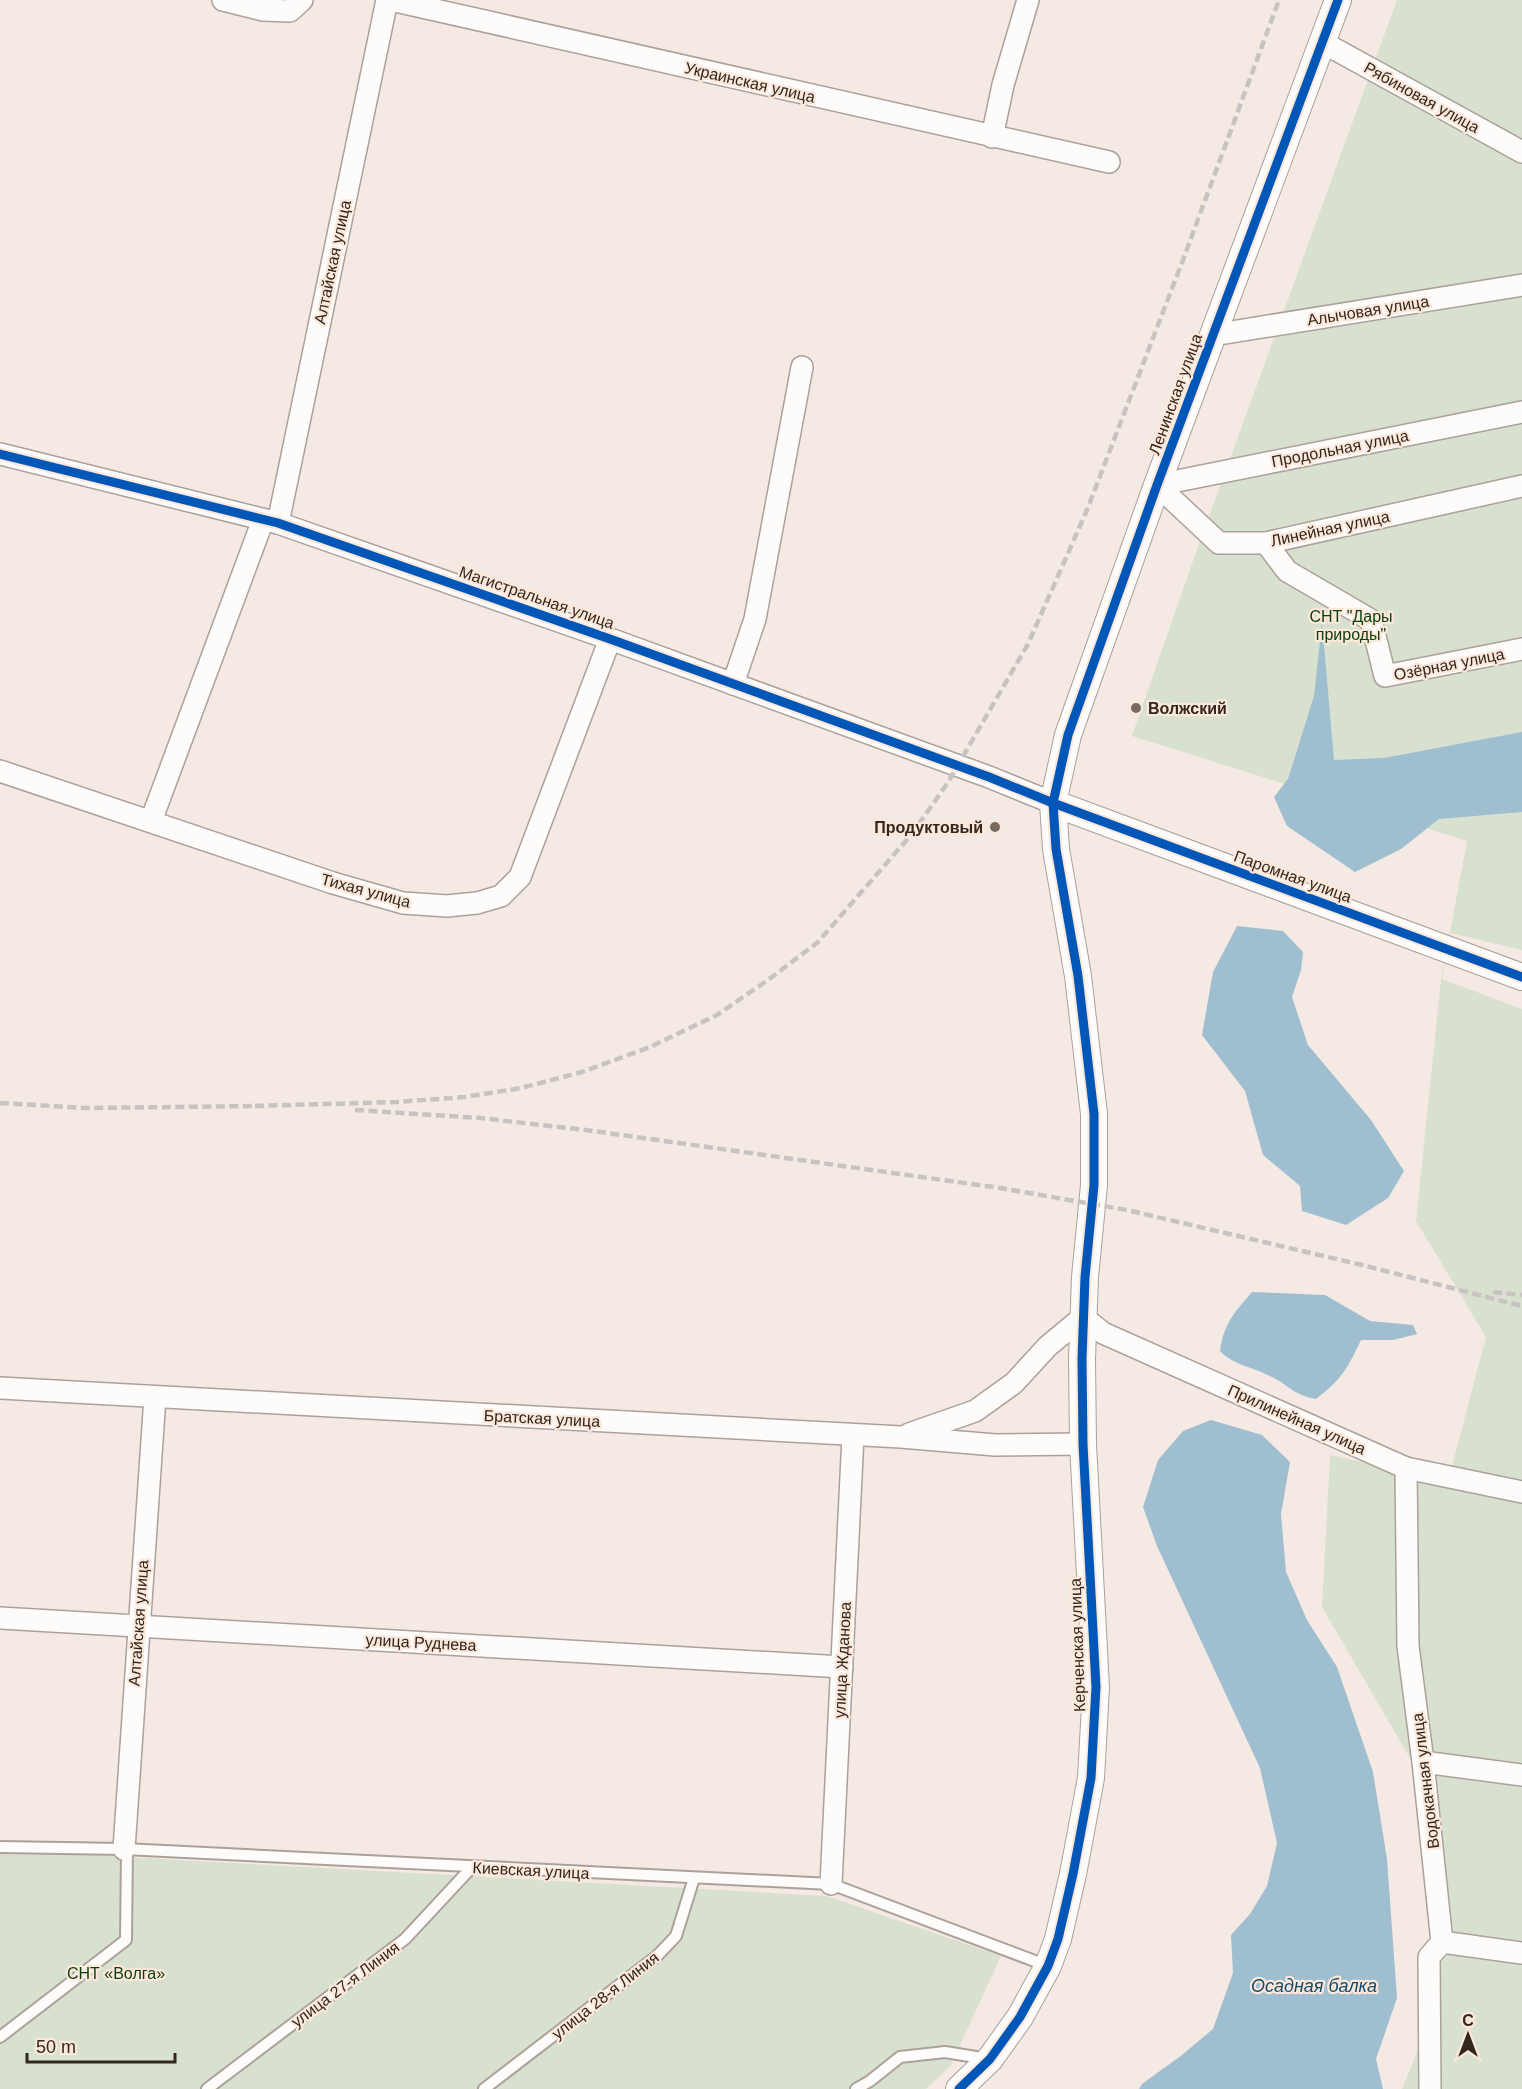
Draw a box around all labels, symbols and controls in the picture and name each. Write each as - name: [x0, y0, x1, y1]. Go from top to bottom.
- street label: Украинская улица: [683, 59, 817, 106]
- street label: Рябиновая улица: [1361, 59, 1482, 136]
- street label: Алтайская улица: [311, 198, 354, 326]
- street label: Алычовая улица: [1306, 292, 1430, 329]
- street label: Ленинская улица: [1146, 331, 1205, 457]
- street label: Продольная улица: [1270, 427, 1410, 470]
- street label: Линейная улица: [1269, 508, 1391, 549]
- street label: Магистральная улица: [457, 563, 617, 632]
- park label: СНТ "Дары природы": [1309, 608, 1393, 643]
- street label: Озёрная улица: [1392, 645, 1506, 684]
- place label: Волжский: [1148, 700, 1227, 717]
- marker: Волжский: [1129, 701, 1143, 715]
- place label: Продуктовый: [874, 819, 983, 836]
- marker: Продуктовый: [988, 820, 1002, 834]
- street label: Паромная улица: [1232, 847, 1354, 906]
- street label: Тихая улица: [319, 870, 413, 911]
- street label: Прилинейная улица: [1225, 1381, 1368, 1458]
- street label: Братская улица: [483, 1407, 601, 1430]
- street label: Алтайская улица: [126, 1559, 151, 1687]
- street label: Керченская улица: [1067, 1578, 1088, 1712]
- street label: улица Жданова: [831, 1601, 854, 1719]
- street label: улица Руднева: [365, 1631, 477, 1654]
- street label: Водокачная улица: [1409, 1712, 1442, 1850]
- street label: Киевская улица: [472, 1859, 590, 1882]
- street label: улица 27-я Линия: [288, 1938, 403, 2030]
- street label: улица 28-я Линия: [549, 1949, 662, 2042]
- park label: СНТ «Волга»: [67, 1965, 165, 1982]
- water label: Осадная балка: [1251, 1976, 1377, 1996]
- north arrow: [1438, 2005, 1498, 2065]
- text: С: [1462, 2012, 1474, 2029]
- scale bar: [27, 2026, 176, 2064]
- text: 50 m: [36, 2037, 76, 2057]

